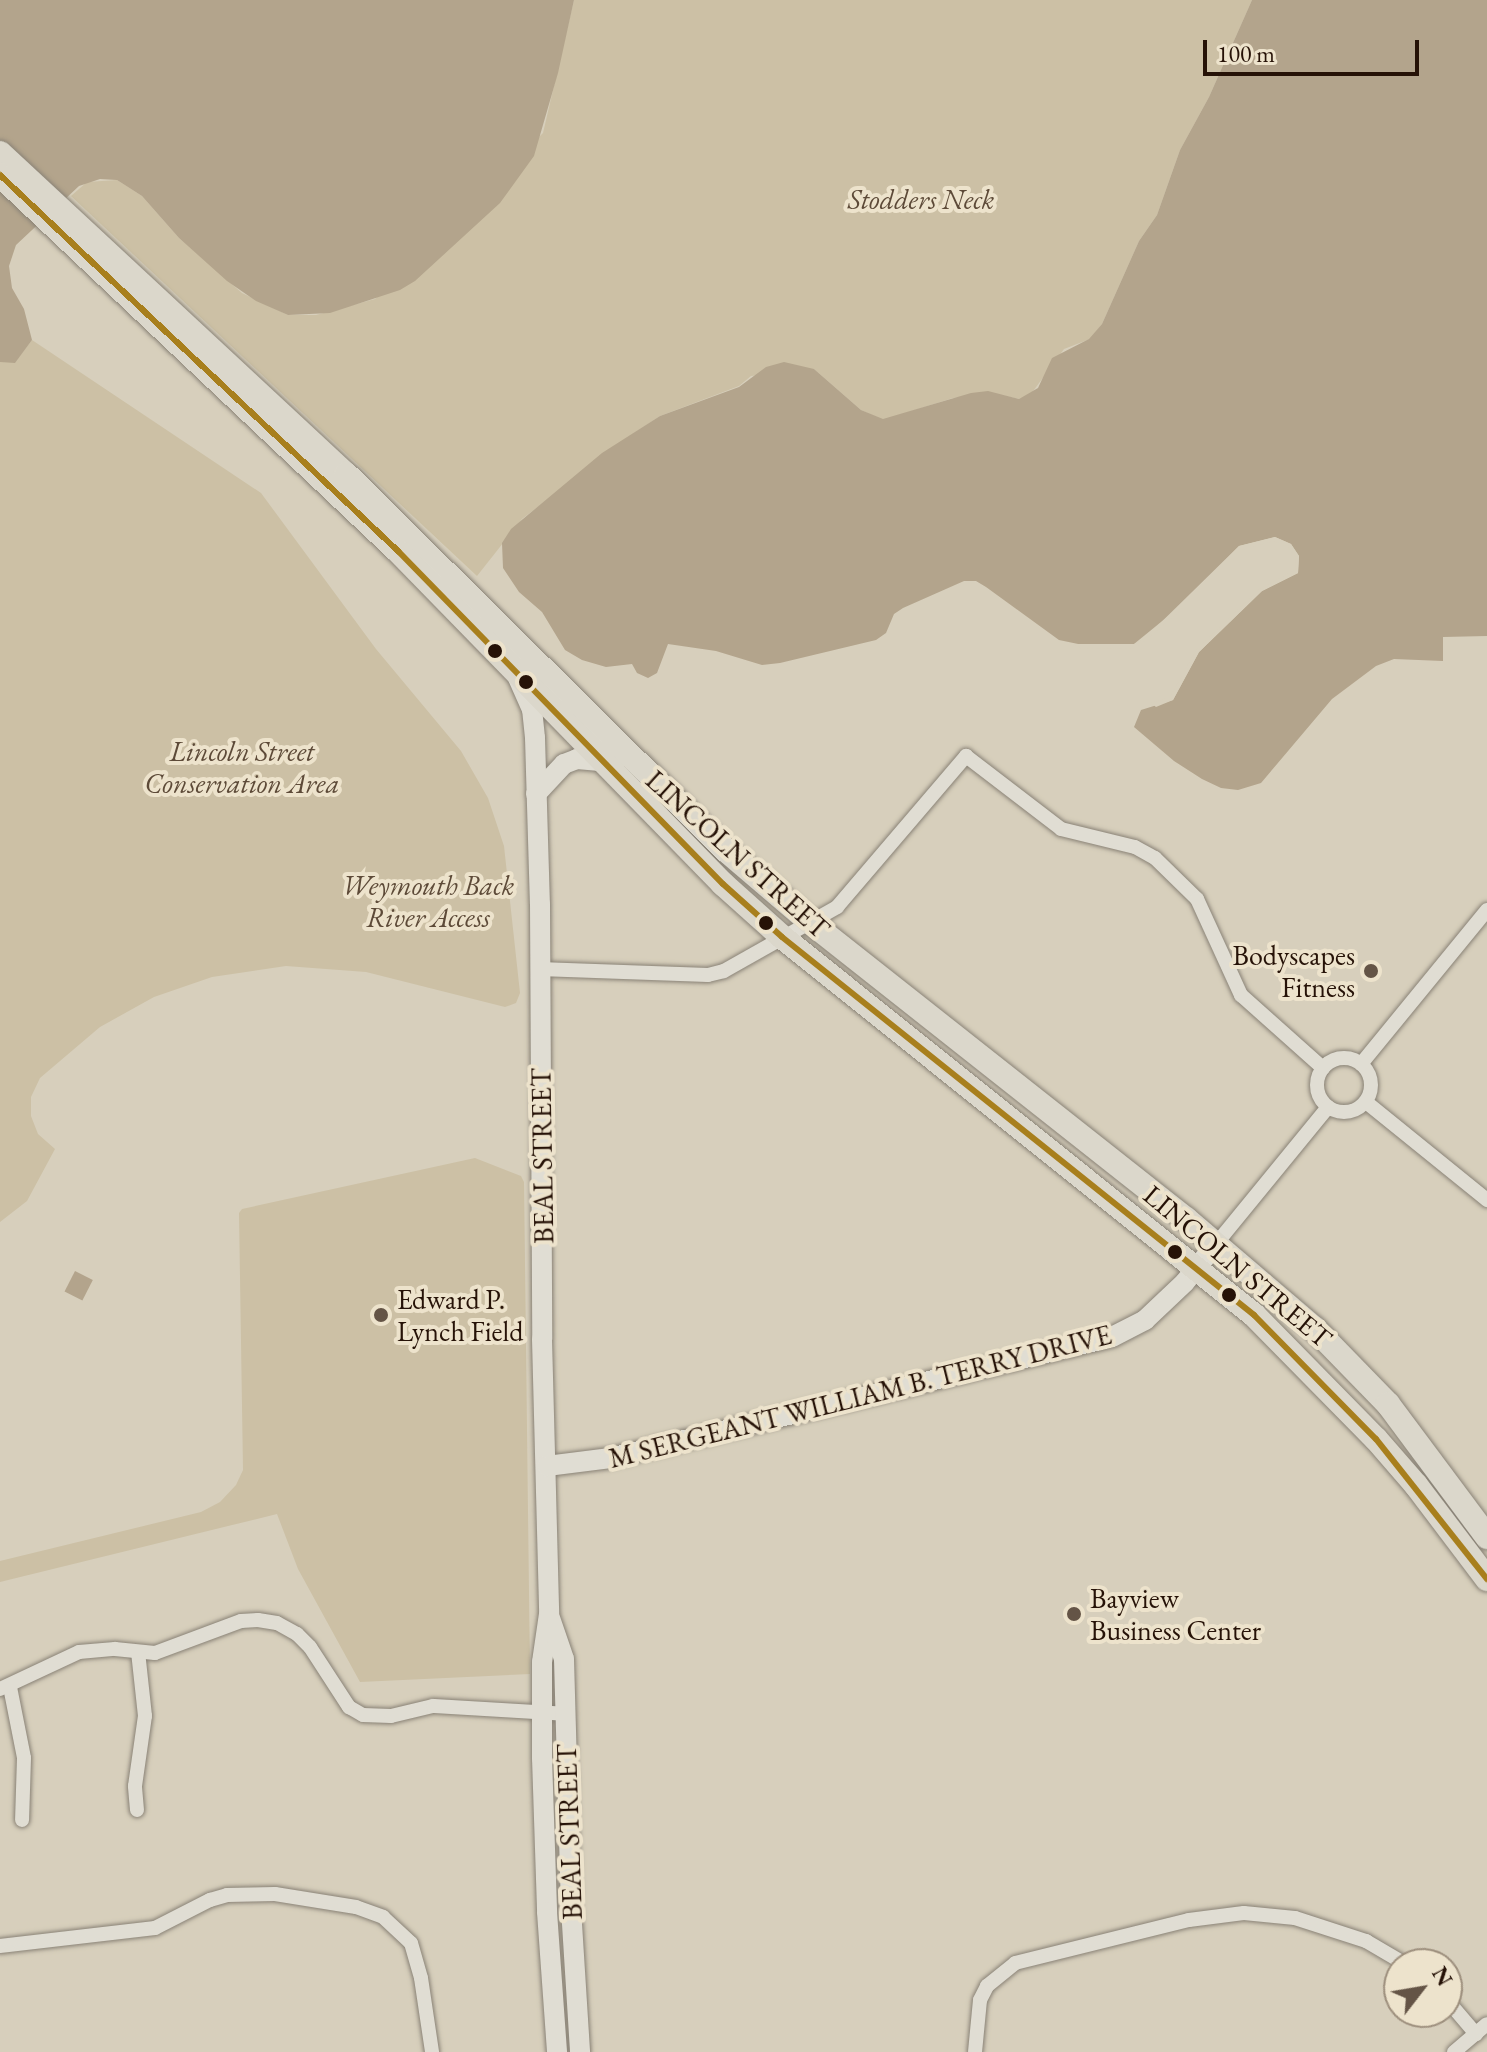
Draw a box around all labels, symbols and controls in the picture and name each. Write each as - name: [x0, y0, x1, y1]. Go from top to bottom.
- scale bar: [1207, 24, 1423, 74]
- text: 100 m: [1217, 38, 1275, 69]
- park label: Stodders Neck: [848, 182, 994, 216]
- unlabelled marker: [487, 643, 503, 659]
- unlabelled marker: [518, 674, 534, 690]
- park label: Lincoln Street Conservation Area: [145, 734, 339, 800]
- street label: LINCOLN STREET: [639, 763, 837, 945]
- park label: Weymouth Back River Access: [342, 868, 514, 934]
- unlabelled marker: [758, 915, 774, 931]
- place label: Bodyscapes Fitness: [1233, 938, 1355, 1004]
- marker: Bodyscapes Fitness: [1362, 962, 1380, 980]
- street label: BEAL STREET: [524, 1068, 560, 1244]
- street label: LINCOLN STREET: [1137, 1177, 1339, 1355]
- unlabelled marker: [1167, 1244, 1183, 1260]
- place label: Edward P. Lynch Field: [397, 1282, 523, 1348]
- unlabelled marker: [1221, 1287, 1237, 1303]
- marker: Edward P. Lynch Field: [372, 1306, 390, 1324]
- street label: M SERGEANT WILLIAM B. TERRY DRIVE: [605, 1317, 1115, 1475]
- place label: Bayview Business Center: [1090, 1581, 1261, 1647]
- marker: Bayview Business Center: [1065, 1605, 1083, 1623]
- street label: BEAL STREET: [549, 1744, 589, 1920]
- north arrow: [1383, 1948, 1463, 2028]
- text: N: [1425, 1961, 1459, 1992]

